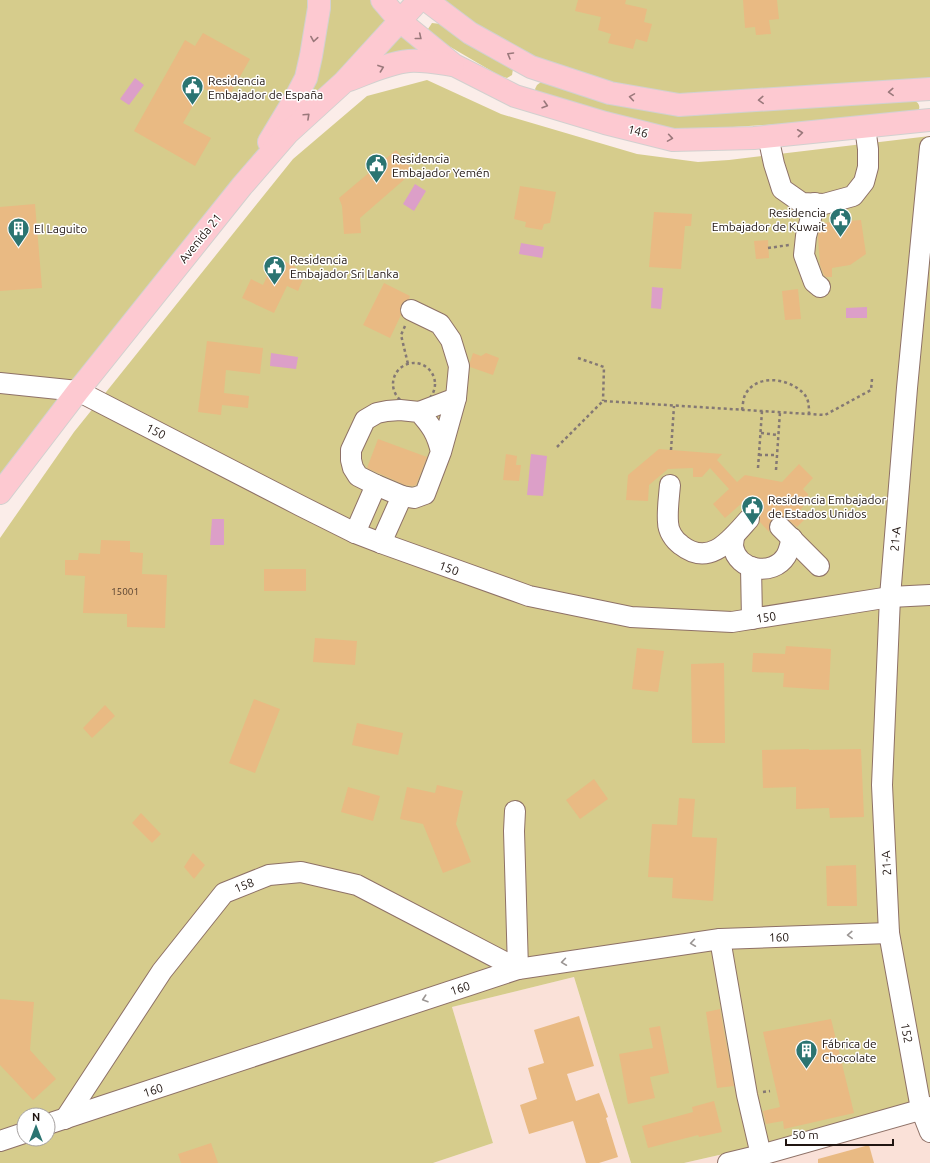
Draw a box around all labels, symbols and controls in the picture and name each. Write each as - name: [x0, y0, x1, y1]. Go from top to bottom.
- one-way arrow: [415, 32, 422, 39]
- one-way arrow: [310, 36, 319, 42]
- one-way arrow: [507, 53, 514, 60]
- one-way arrow: [377, 64, 384, 73]
- public building icon: Residencia Embajador de España: [179, 74, 205, 107]
- place label: Residencia Embajador de España: [208, 74, 323, 101]
- one-way arrow: [888, 87, 894, 96]
- one-way arrow: [629, 93, 635, 102]
- one-way arrow: [758, 95, 764, 104]
- one-way arrow: [541, 100, 548, 109]
- one-way arrow: [302, 114, 310, 121]
- street label: 146: [627, 122, 650, 140]
- one-way arrow: [797, 129, 803, 138]
- one-way arrow: [667, 134, 673, 142]
- public building icon: Residencia Embajador Yemén: [364, 152, 390, 185]
- place label: Residencia Embajador Yemén: [392, 152, 490, 179]
- place label: Residencia Embajador de Kuwait: [712, 206, 826, 233]
- public building icon: Residencia Embajador de Kuwait: [828, 206, 854, 239]
- street label: Avenida 21: [176, 211, 224, 265]
- building icon: El Laguito: [6, 215, 32, 248]
- place label: El Laguito: [34, 222, 87, 235]
- public building icon: Residencia Embajador Sri Lanka: [261, 253, 287, 286]
- place label: Residencia Embajador Sri Lanka: [290, 253, 399, 280]
- street label: 150: [144, 421, 168, 442]
- public building icon: Residencia Embajador de Estados Unidos: [740, 493, 766, 526]
- place label: Residencia Embajador de Estados Unidos: [768, 493, 887, 520]
- street label: 21-A: [887, 526, 903, 552]
- street label: 150: [437, 558, 461, 578]
- house number: 15001: [111, 586, 139, 597]
- street label: 150: [755, 609, 777, 625]
- street label: 21-A: [879, 850, 893, 876]
- street label: 158: [232, 875, 256, 895]
- street label: 160: [769, 930, 790, 944]
- one-way arrow: [847, 930, 853, 939]
- one-way arrow: [690, 938, 696, 947]
- one-way arrow: [561, 957, 567, 966]
- street label: 160: [448, 979, 472, 997]
- one-way arrow: [422, 995, 429, 1003]
- street label: 152: [899, 1022, 915, 1044]
- building icon: Fábrica de Chocolate: [794, 1037, 820, 1070]
- place label: Fábrica de Chocolate: [822, 1037, 877, 1064]
- street label: 160: [141, 1081, 165, 1099]
- north arrow: [16, 1107, 56, 1147]
- text: N: [32, 1111, 40, 1123]
- scale bar: [786, 1121, 893, 1147]
- text: 50 m: [792, 1128, 819, 1141]

